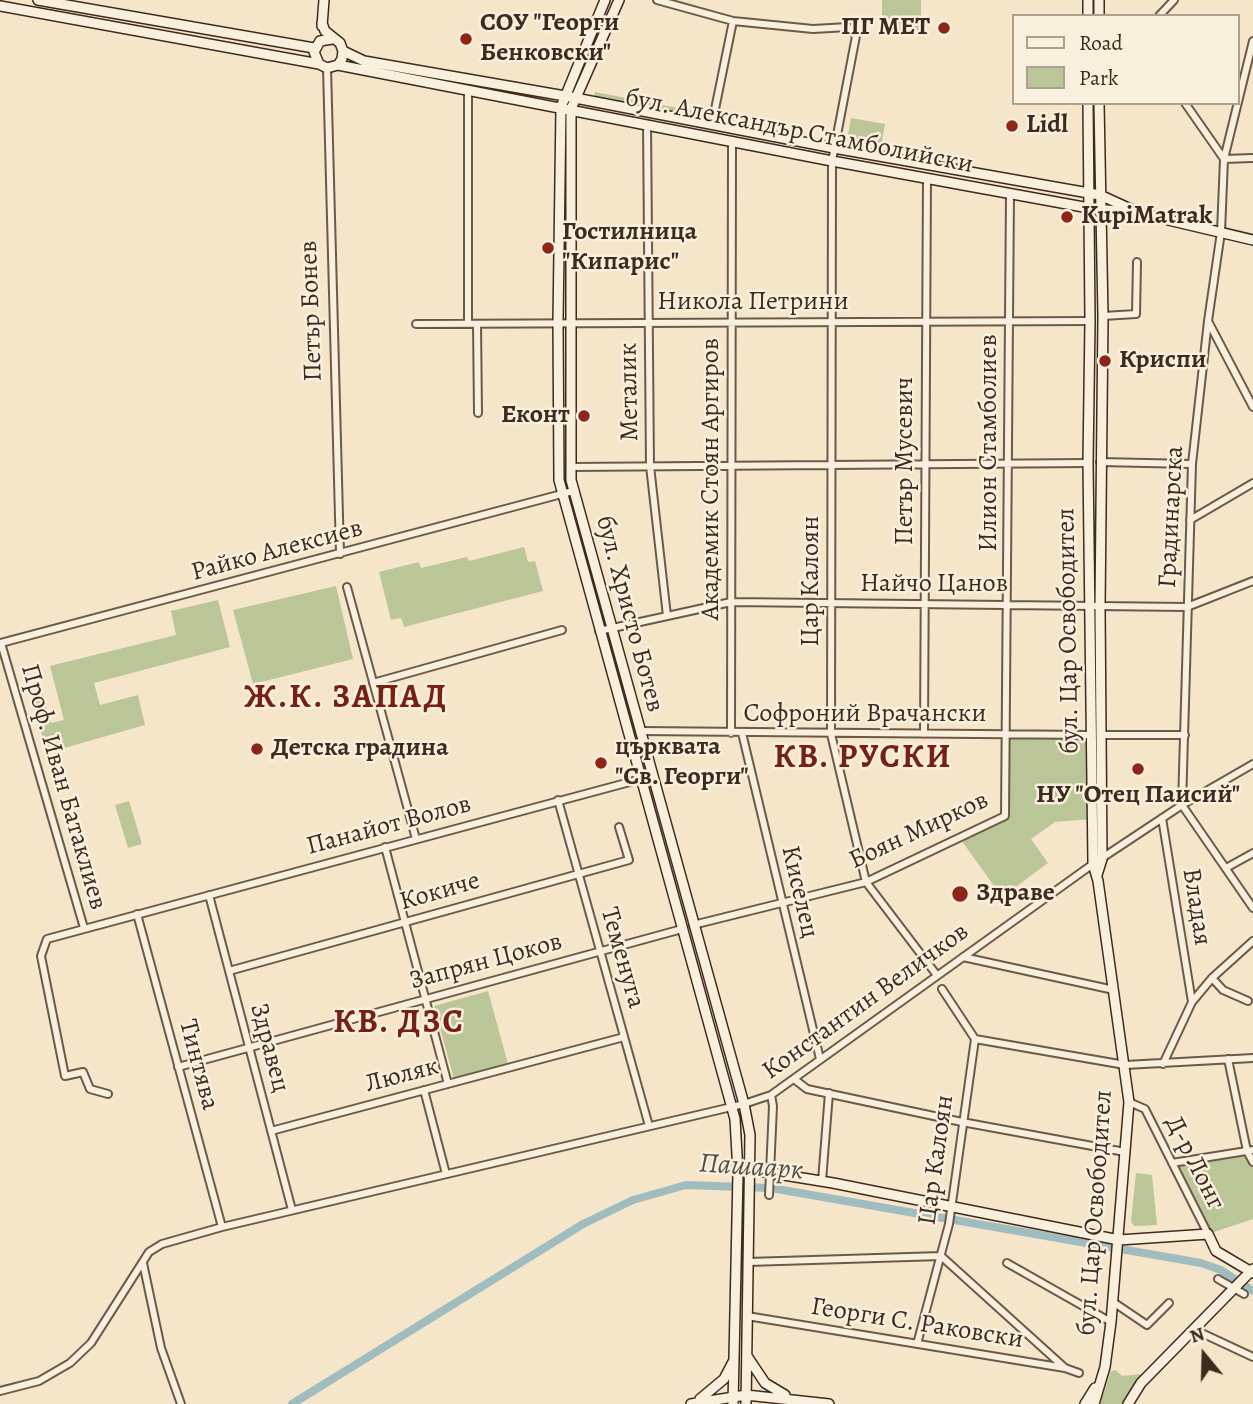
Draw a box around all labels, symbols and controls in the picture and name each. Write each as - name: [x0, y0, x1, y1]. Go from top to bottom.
- place label: СОУ "Георги Бенковски": [480, 8, 619, 70]
- place label: ПГ МЕТ: [841, 12, 930, 44]
- legend: [1012, 14, 1239, 105]
- marker: ПГ МЕТ: [936, 20, 952, 36]
- text: Road: [1079, 29, 1123, 57]
- marker: СОУ "Георги Бенковски": [458, 31, 474, 47]
- text: Park: [1079, 64, 1118, 92]
- street label: бул. Александър Стамболийски: [622, 83, 976, 181]
- place label: Lidl: [1026, 110, 1068, 142]
- marker: Lidl: [1004, 118, 1020, 134]
- place label: KupiMatrak: [1081, 201, 1212, 233]
- marker: KupiMatrak: [1059, 209, 1075, 225]
- place label: Гостилница "Кипарис": [562, 217, 697, 278]
- street label: Петър Бонев: [294, 240, 330, 382]
- marker: Гостилница "Кипарис": [540, 240, 556, 256]
- street label: Никола Петрини: [657, 287, 849, 319]
- street label: Илион Стамболиев: [974, 334, 1006, 552]
- street label: Академик Стоян Аргиров: [696, 338, 728, 620]
- street label: Металик: [614, 342, 646, 442]
- place label: Криспи: [1119, 345, 1207, 377]
- marker: Криспи: [1097, 353, 1113, 369]
- street label: Петър Мусевич: [890, 377, 922, 545]
- place label: Еконт: [501, 400, 570, 432]
- marker: Еконт: [576, 408, 592, 424]
- street label: Градинарска: [1153, 445, 1191, 589]
- street label: бул. Цар Освободител: [1051, 508, 1087, 754]
- street label: бул. Христо Ботев: [588, 512, 670, 716]
- street label: Райко Алексиев: [188, 513, 366, 589]
- street label: Цар Калоян: [796, 516, 828, 646]
- street label: Найчо Цанов: [860, 569, 1008, 601]
- street label: Проф. Иван Батаклиев: [13, 661, 113, 913]
- district label: Ж.К. ЗАПАД: [245, 679, 447, 719]
- street label: Софроний Врачански: [744, 699, 986, 731]
- place label: църквата "Св. Георги": [615, 732, 749, 794]
- place label: Детска градина: [271, 733, 449, 765]
- district label: КВ. РУСКИ: [775, 739, 951, 779]
- marker: Детска градина: [249, 741, 265, 757]
- marker: църквата "Св. Георги": [593, 755, 609, 771]
- marker: НУ "Отец Паисий": [1130, 761, 1146, 777]
- place label: НУ "Отец Паисий": [1036, 780, 1240, 812]
- street label: Боян Мирков: [844, 785, 994, 877]
- street label: Панайот Волов: [303, 789, 475, 863]
- street label: Киселец: [773, 843, 825, 941]
- street label: Кокиче: [396, 866, 484, 918]
- street label: Владая: [1175, 866, 1217, 948]
- place label: Здраве: [976, 878, 1055, 910]
- marker: Здраве: [950, 884, 970, 904]
- street label: Теменуга: [593, 904, 651, 1012]
- street label: Константин Величков: [757, 917, 975, 1087]
- street label: Запрян Цоков: [406, 927, 566, 997]
- street label: Здравец: [242, 1000, 296, 1096]
- district label: КВ. ДЗС: [334, 1004, 464, 1044]
- street label: Тинтява: [171, 1016, 225, 1114]
- street label: Люляк: [362, 1051, 442, 1101]
- street label: бул. Цар Освободител: [1072, 1089, 1120, 1337]
- street label: Цар Калоян: [912, 1093, 962, 1227]
- street label: Д-р Лонг: [1157, 1111, 1231, 1215]
- water label: Пашаарк: [698, 1148, 804, 1188]
- street label: Георги С. Раковски: [809, 1292, 1025, 1356]
- north arrow: [1169, 1320, 1239, 1390]
- text: N: [1186, 1321, 1208, 1350]

